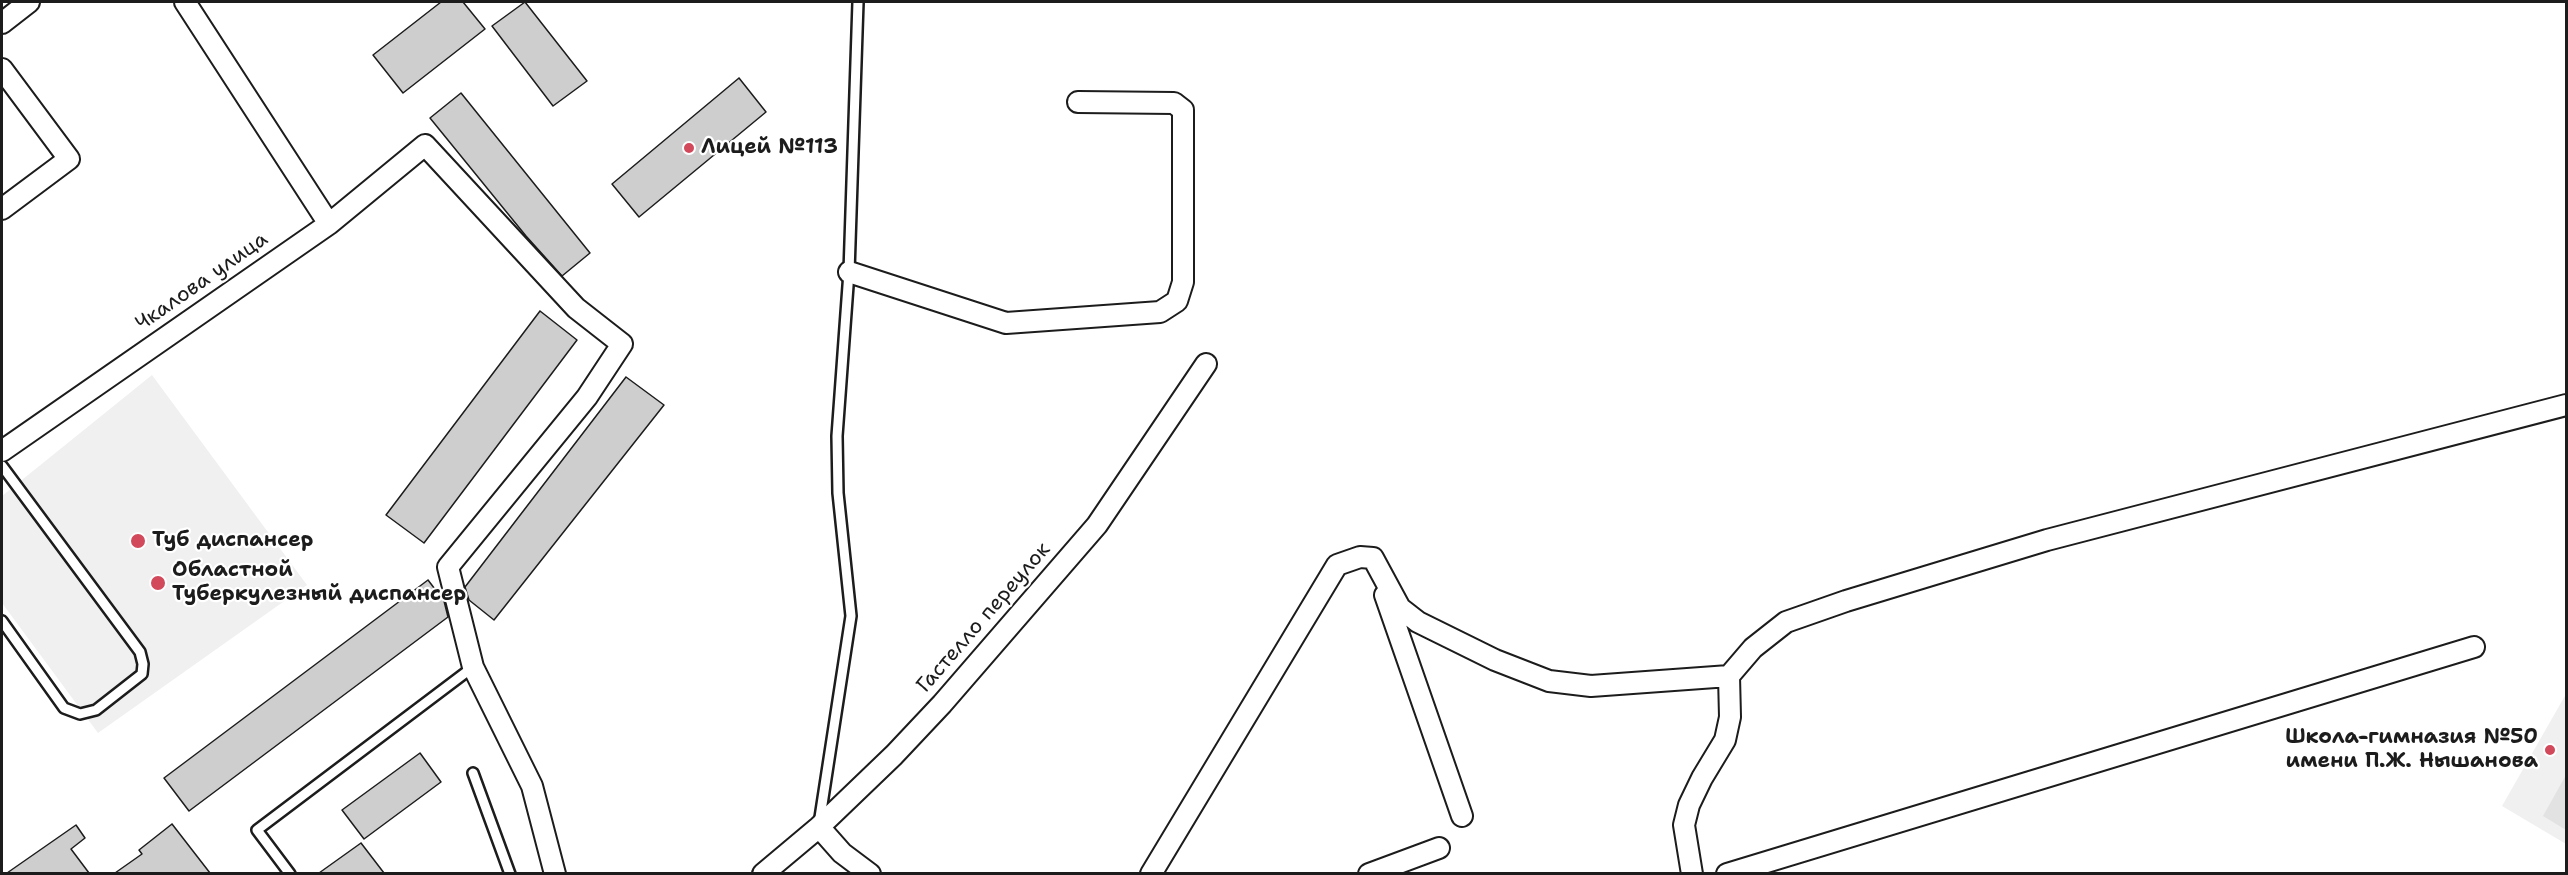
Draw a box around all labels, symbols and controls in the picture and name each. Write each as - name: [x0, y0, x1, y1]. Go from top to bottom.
- place label: Лицей №113: [701, 135, 838, 161]
- marker: Лицей №113: [682, 141, 696, 155]
- street label: Чкалова улица: [131, 227, 273, 337]
- place label: Туб диспансер: [152, 528, 313, 554]
- marker: Туб диспансер: [129, 532, 147, 550]
- street label: Гастелло переулок: [912, 538, 1056, 698]
- place label: Областной Туберкулезный диспансер: [172, 558, 466, 608]
- marker: Областной Туберкулезный диспансер: [149, 574, 167, 592]
- place label: Школа-гимназия №50 имени П.Ж. Нышанова: [2285, 725, 2538, 775]
- marker: Школа-гимназия №50 имени П.Ж. Нышанова: [2543, 743, 2557, 757]

